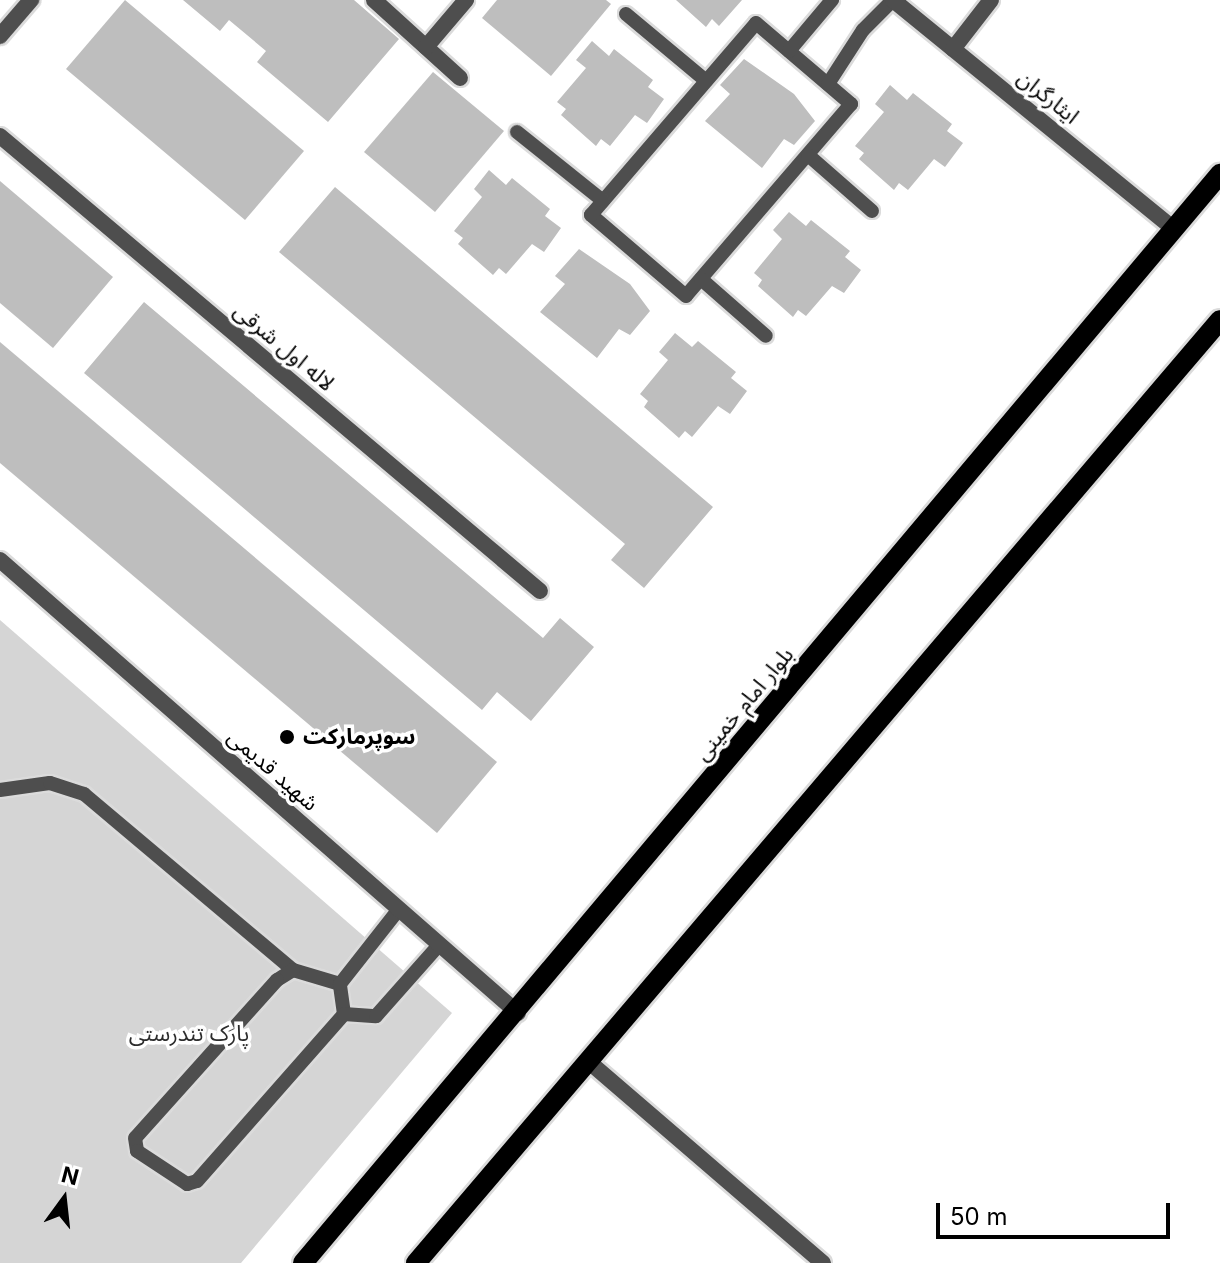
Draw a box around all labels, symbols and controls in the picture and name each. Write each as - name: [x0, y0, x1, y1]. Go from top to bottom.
- street label: ایثارگران: [1012, 64, 1084, 130]
- street label: لاله اول شرقی: [228, 297, 340, 397]
- street label: بلوار امام خمینی: [689, 642, 799, 766]
- street label: شهید قدیمی: [222, 723, 324, 817]
- place label: سوپرمارکت: [303, 724, 415, 750]
- marker: سوپرمارکت: [278, 728, 296, 746]
- park label: پارک تندرستی: [129, 1021, 249, 1047]
- north arrow: [24, 1159, 104, 1239]
- text: N: [59, 1161, 82, 1191]
- scale bar: [940, 1187, 1174, 1237]
- text: 50 m: [950, 1202, 1008, 1231]

